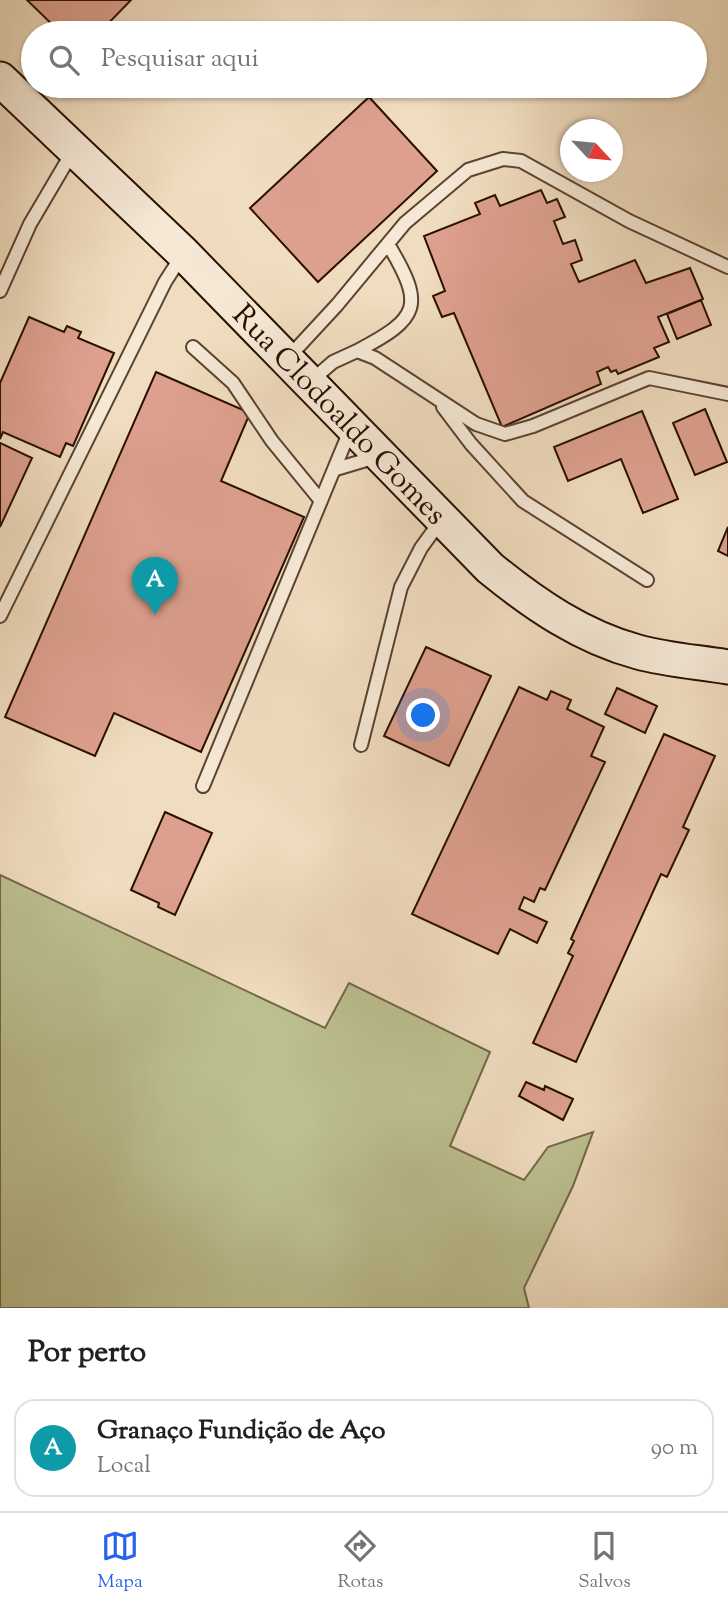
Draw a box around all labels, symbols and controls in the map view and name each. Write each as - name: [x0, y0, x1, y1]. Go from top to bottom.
- search box: [21, 21, 707, 98]
- icon: search: [45, 41, 83, 79]
- text: Pesquisar aqui: [101, 41, 259, 78]
- north arrow: [560, 119, 623, 182]
- street label: Rua Clodoaldo Gomes: [221, 296, 455, 536]
- pin: A: [132, 557, 178, 615]
- your location: [406, 698, 440, 732]
- text: Por perto: [28, 1332, 146, 1375]
- text: Granaço Fundição de Aço: [97, 1413, 386, 1450]
- text: A: [44, 1432, 62, 1465]
- text: 90 m: [651, 1432, 698, 1465]
- text: Local: [97, 1450, 151, 1483]
- tab: Mapa: [97, 1527, 143, 1596]
- tab: Rotas: [337, 1527, 384, 1596]
- tab: Salvos: [578, 1527, 631, 1596]

